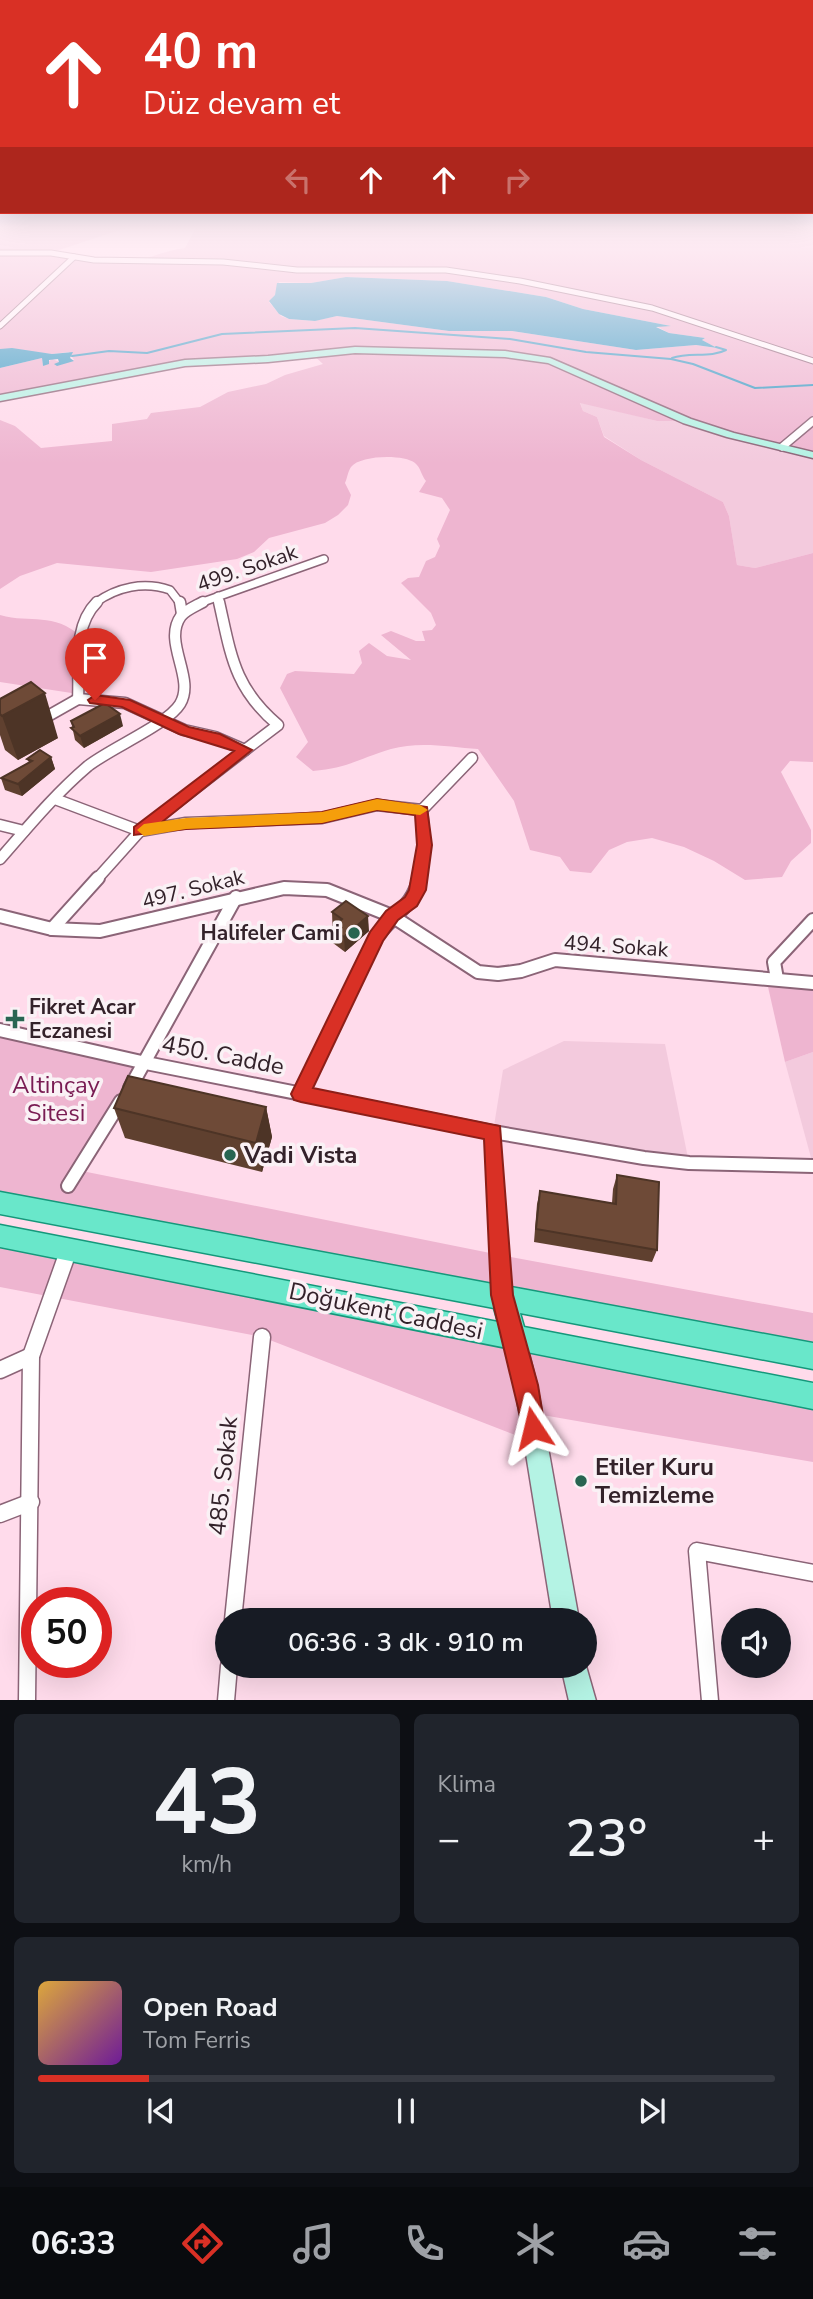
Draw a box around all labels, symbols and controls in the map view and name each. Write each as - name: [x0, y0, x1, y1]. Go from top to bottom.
- text: 40 m: [143, 18, 258, 85]
- icon: ahead: [28, 28, 119, 119]
- text: Düz devam et: [143, 82, 340, 125]
- icon: left: [279, 161, 317, 199]
- icon: ahead: [352, 161, 390, 199]
- icon: ahead: [425, 161, 463, 199]
- icon: right: [498, 161, 536, 199]
- street label: 499. Sokak: [193, 538, 301, 598]
- pin: [65, 628, 125, 700]
- icon: arrive: [76, 639, 114, 677]
- street label: 497. Sokak: [139, 863, 248, 915]
- place label: Halifeler Cami: [200, 919, 340, 947]
- marker: Halifeler Cami: [346, 925, 362, 941]
- street label: 494. Sokak: [563, 928, 670, 964]
- place label: Fikret Acar Eczanesi: [29, 993, 136, 1045]
- marker: Fikret Acar Eczanesi: [7, 1011, 23, 1027]
- street label: 450. Cadde: [159, 1027, 287, 1083]
- park label: Altinçay Sitesi: [12, 1069, 101, 1129]
- place label: Vadi Vista: [243, 1139, 357, 1171]
- marker: Vadi Vista: [222, 1147, 238, 1163]
- street label: Doğukent Caddesi: [286, 1275, 486, 1347]
- position arrow: [496, 1391, 570, 1465]
- street label: 485. Sokak: [201, 1414, 245, 1537]
- place label: Etiler Kuru Temizleme: [595, 1451, 714, 1511]
- marker: Etiler Kuru Temizleme: [573, 1473, 589, 1489]
- speed limit sign: 50: [21, 1587, 112, 1678]
- map controls: [721, 1608, 791, 1678]
- button: sound: [721, 1608, 791, 1678]
- text: 06:36 · 3 dk · 910 m: [288, 1625, 524, 1660]
- text: 43: [152, 1741, 261, 1865]
- text: Klima: [438, 1769, 496, 1800]
- text: 23°: [565, 1803, 647, 1874]
- text: −: [438, 1814, 460, 1865]
- text: +: [752, 1814, 775, 1865]
- text: km/h: [181, 1849, 232, 1880]
- text: Open Road: [143, 1990, 278, 2025]
- text: Tom Ferris: [143, 2025, 251, 2056]
- icon: previous: [142, 2092, 180, 2130]
- icon: pause: [387, 2092, 425, 2130]
- icon: next: [633, 2092, 671, 2130]
- icon: directions: [178, 2219, 227, 2268]
- icon: music: [289, 2219, 338, 2268]
- icon: phone: [400, 2219, 449, 2268]
- icon: climate: [511, 2219, 560, 2268]
- icon: car: [622, 2219, 671, 2268]
- icon: filters: [733, 2219, 782, 2268]
- text: 06:33: [31, 2222, 116, 2265]

